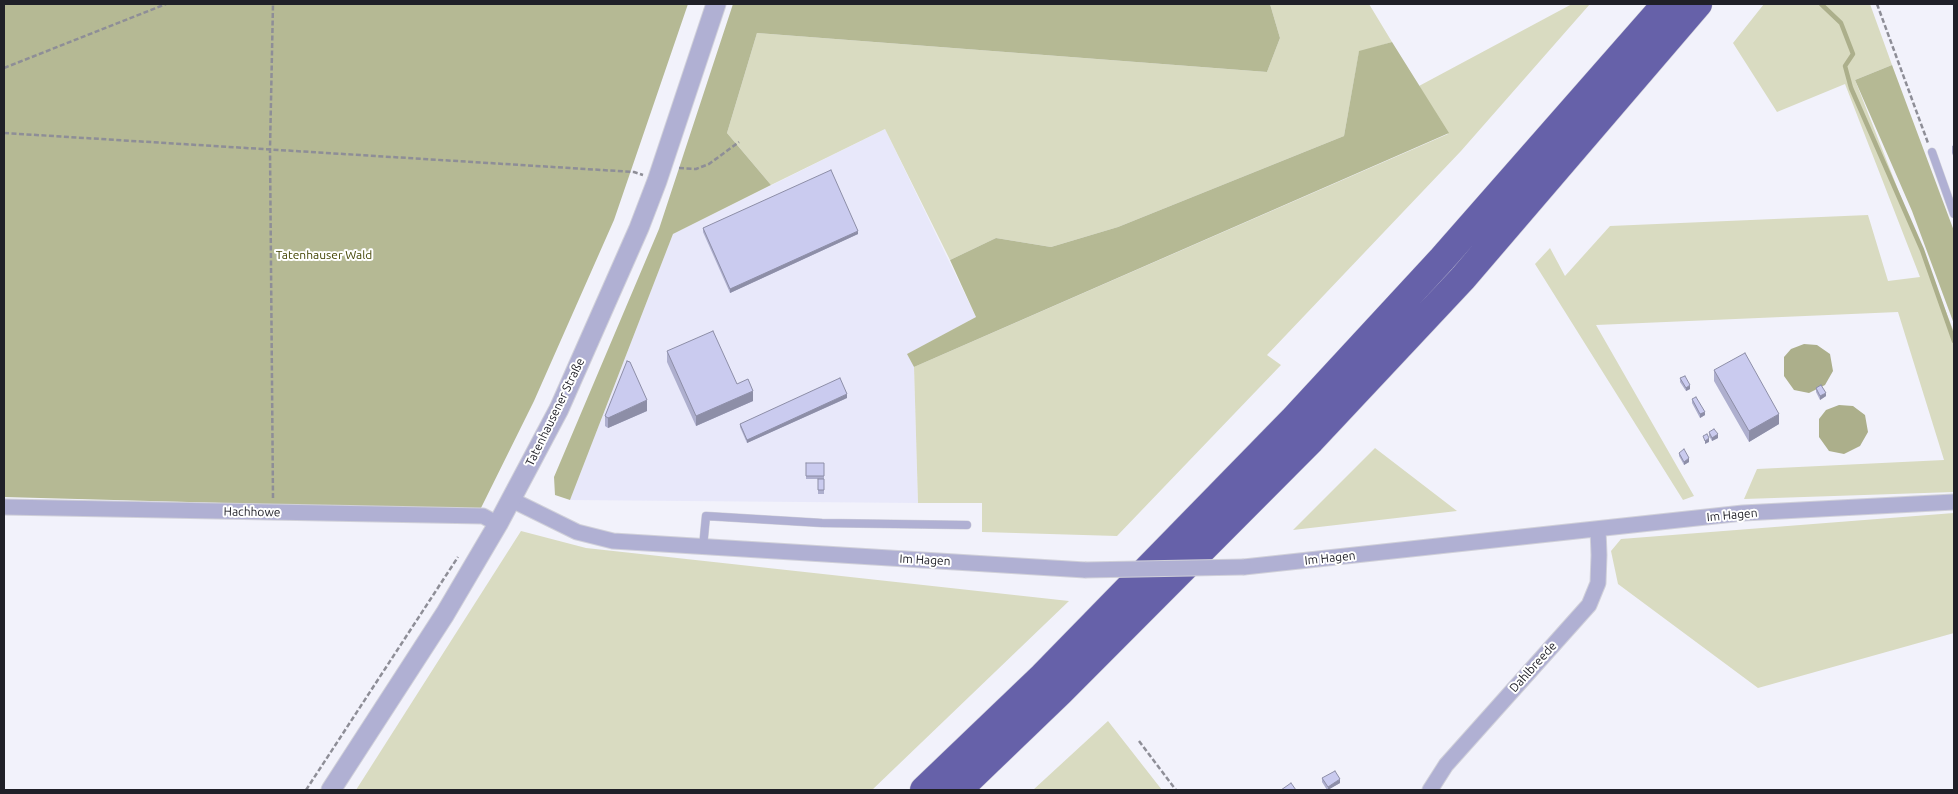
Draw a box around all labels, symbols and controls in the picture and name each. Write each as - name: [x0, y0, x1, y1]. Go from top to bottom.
- park label: Tatenhauser Wald: [276, 248, 372, 262]
- street label: Tatenhausener Straße: [523, 356, 587, 468]
- street label: Hachhowe: [224, 504, 280, 520]
- street label: Im Hagen: [1706, 506, 1758, 524]
- street label: Im Hagen: [1304, 548, 1356, 568]
- street label: Im Hagen: [899, 551, 951, 569]
- street label: Dahlbreede: [1507, 639, 1559, 695]

